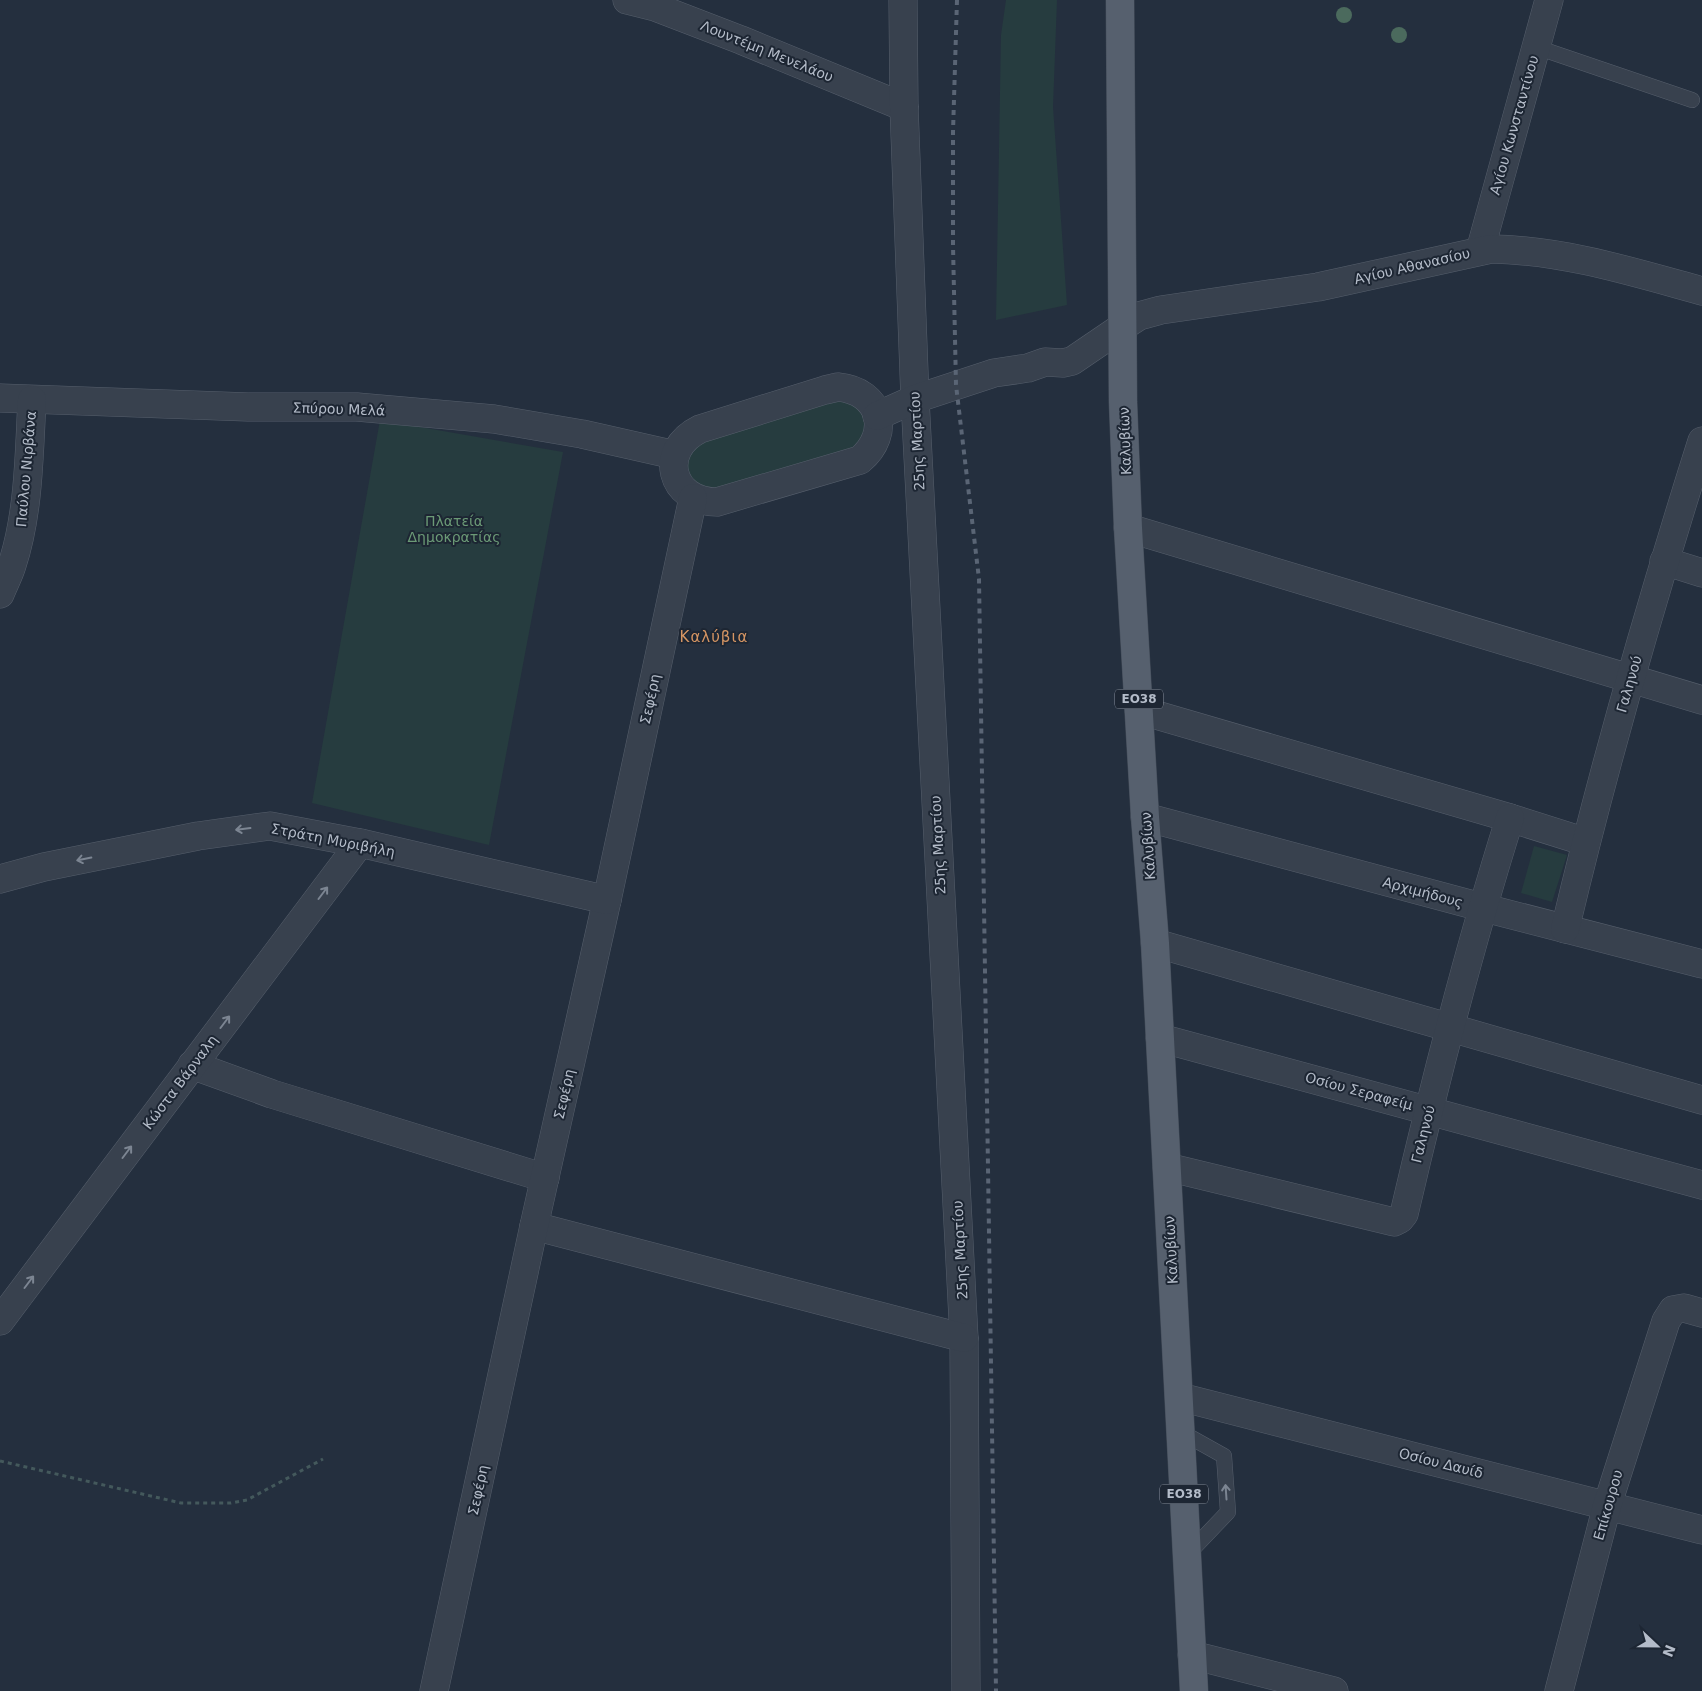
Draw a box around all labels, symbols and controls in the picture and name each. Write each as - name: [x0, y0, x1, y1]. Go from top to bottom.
- street label: Λουντέμη Μενελάου: [698, 17, 836, 85]
- street label: Αγίου Κωνσταντίνου: [1486, 53, 1542, 197]
- street label: Αγίου Αθανασίου: [1353, 245, 1471, 287]
- street label: 25ης Μαρτίου: [906, 391, 928, 491]
- street label: Σπύρου Μελά: [292, 399, 386, 419]
- street label: Καλυβίων: [1116, 407, 1134, 475]
- street label: Παύλου Νιρβάνα: [13, 410, 39, 528]
- park label: Πλατεία Δημοκρατίας: [408, 513, 500, 545]
- district label: Καλύβια: [680, 628, 748, 646]
- street label: Γαληνού: [1613, 654, 1645, 714]
- street label: Σεφέρη: [637, 672, 663, 726]
- road number: ΕΟ38: [1115, 690, 1163, 709]
- street label: 25ης Μαρτίου: [927, 795, 949, 895]
- street label: Καλυβίων: [1138, 811, 1158, 880]
- street label: Στράτη Μυριβήλη: [270, 820, 396, 860]
- one-way arrow: [236, 824, 252, 834]
- one-way arrow: [76, 855, 92, 864]
- street label: Αρχιμήδους: [1381, 874, 1465, 910]
- one-way arrow: [317, 887, 328, 900]
- one-way arrow: [219, 1016, 230, 1029]
- street label: Κώστα Βάρναλη: [139, 1032, 221, 1132]
- street label: Σεφέρη: [550, 1067, 578, 1121]
- street label: Οσίου Σεραφείμ: [1303, 1069, 1415, 1113]
- street label: Γαληνού: [1408, 1104, 1438, 1164]
- one-way arrow: [122, 1145, 132, 1159]
- street label: 25ης Μαρτίου: [949, 1200, 971, 1300]
- street label: Καλυβίων: [1161, 1215, 1181, 1284]
- one-way arrow: [24, 1276, 35, 1289]
- street label: Οσίου Δαυίδ: [1397, 1445, 1485, 1481]
- street label: Σεφέρη: [465, 1463, 491, 1517]
- street label: Επίκουρου: [1590, 1468, 1626, 1542]
- road number: ΕΟ38: [1160, 1485, 1208, 1504]
- one-way arrow: [1222, 1485, 1231, 1501]
- north arrow: [1632, 1621, 1682, 1671]
- text: N: [1659, 1642, 1679, 1659]

